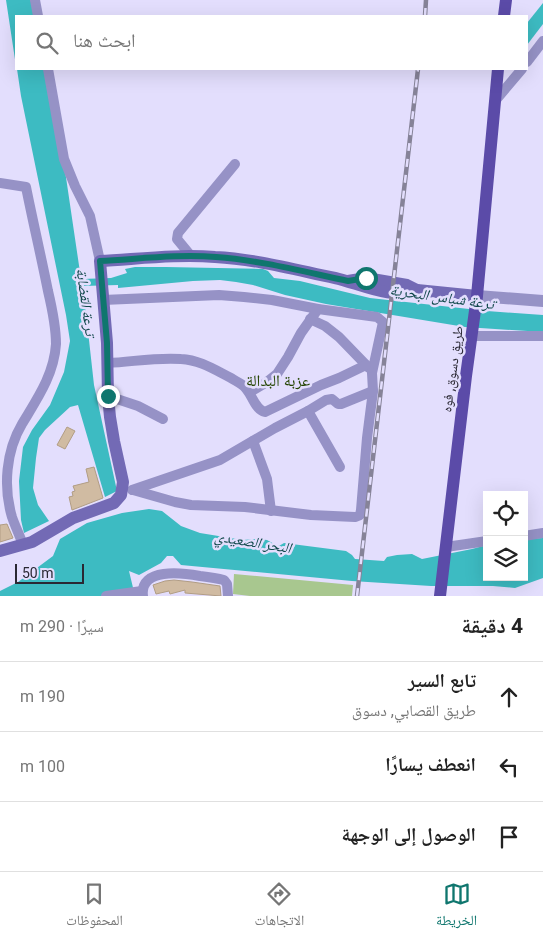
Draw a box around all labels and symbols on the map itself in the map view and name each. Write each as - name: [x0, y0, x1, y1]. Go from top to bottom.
- water label: ترعة القضابة: [72, 267, 100, 341]
- route start: [355, 267, 378, 290]
- water label: ترعة شباس البحرية: [389, 281, 499, 314]
- street label: طريق دسوق, فوه: [438, 325, 468, 414]
- district label: عزبة البدالة: [246, 371, 310, 390]
- route end: [97, 385, 120, 408]
- water label: البحر الصعيدي: [213, 527, 294, 560]
- scale bar: [15, 561, 84, 584]

